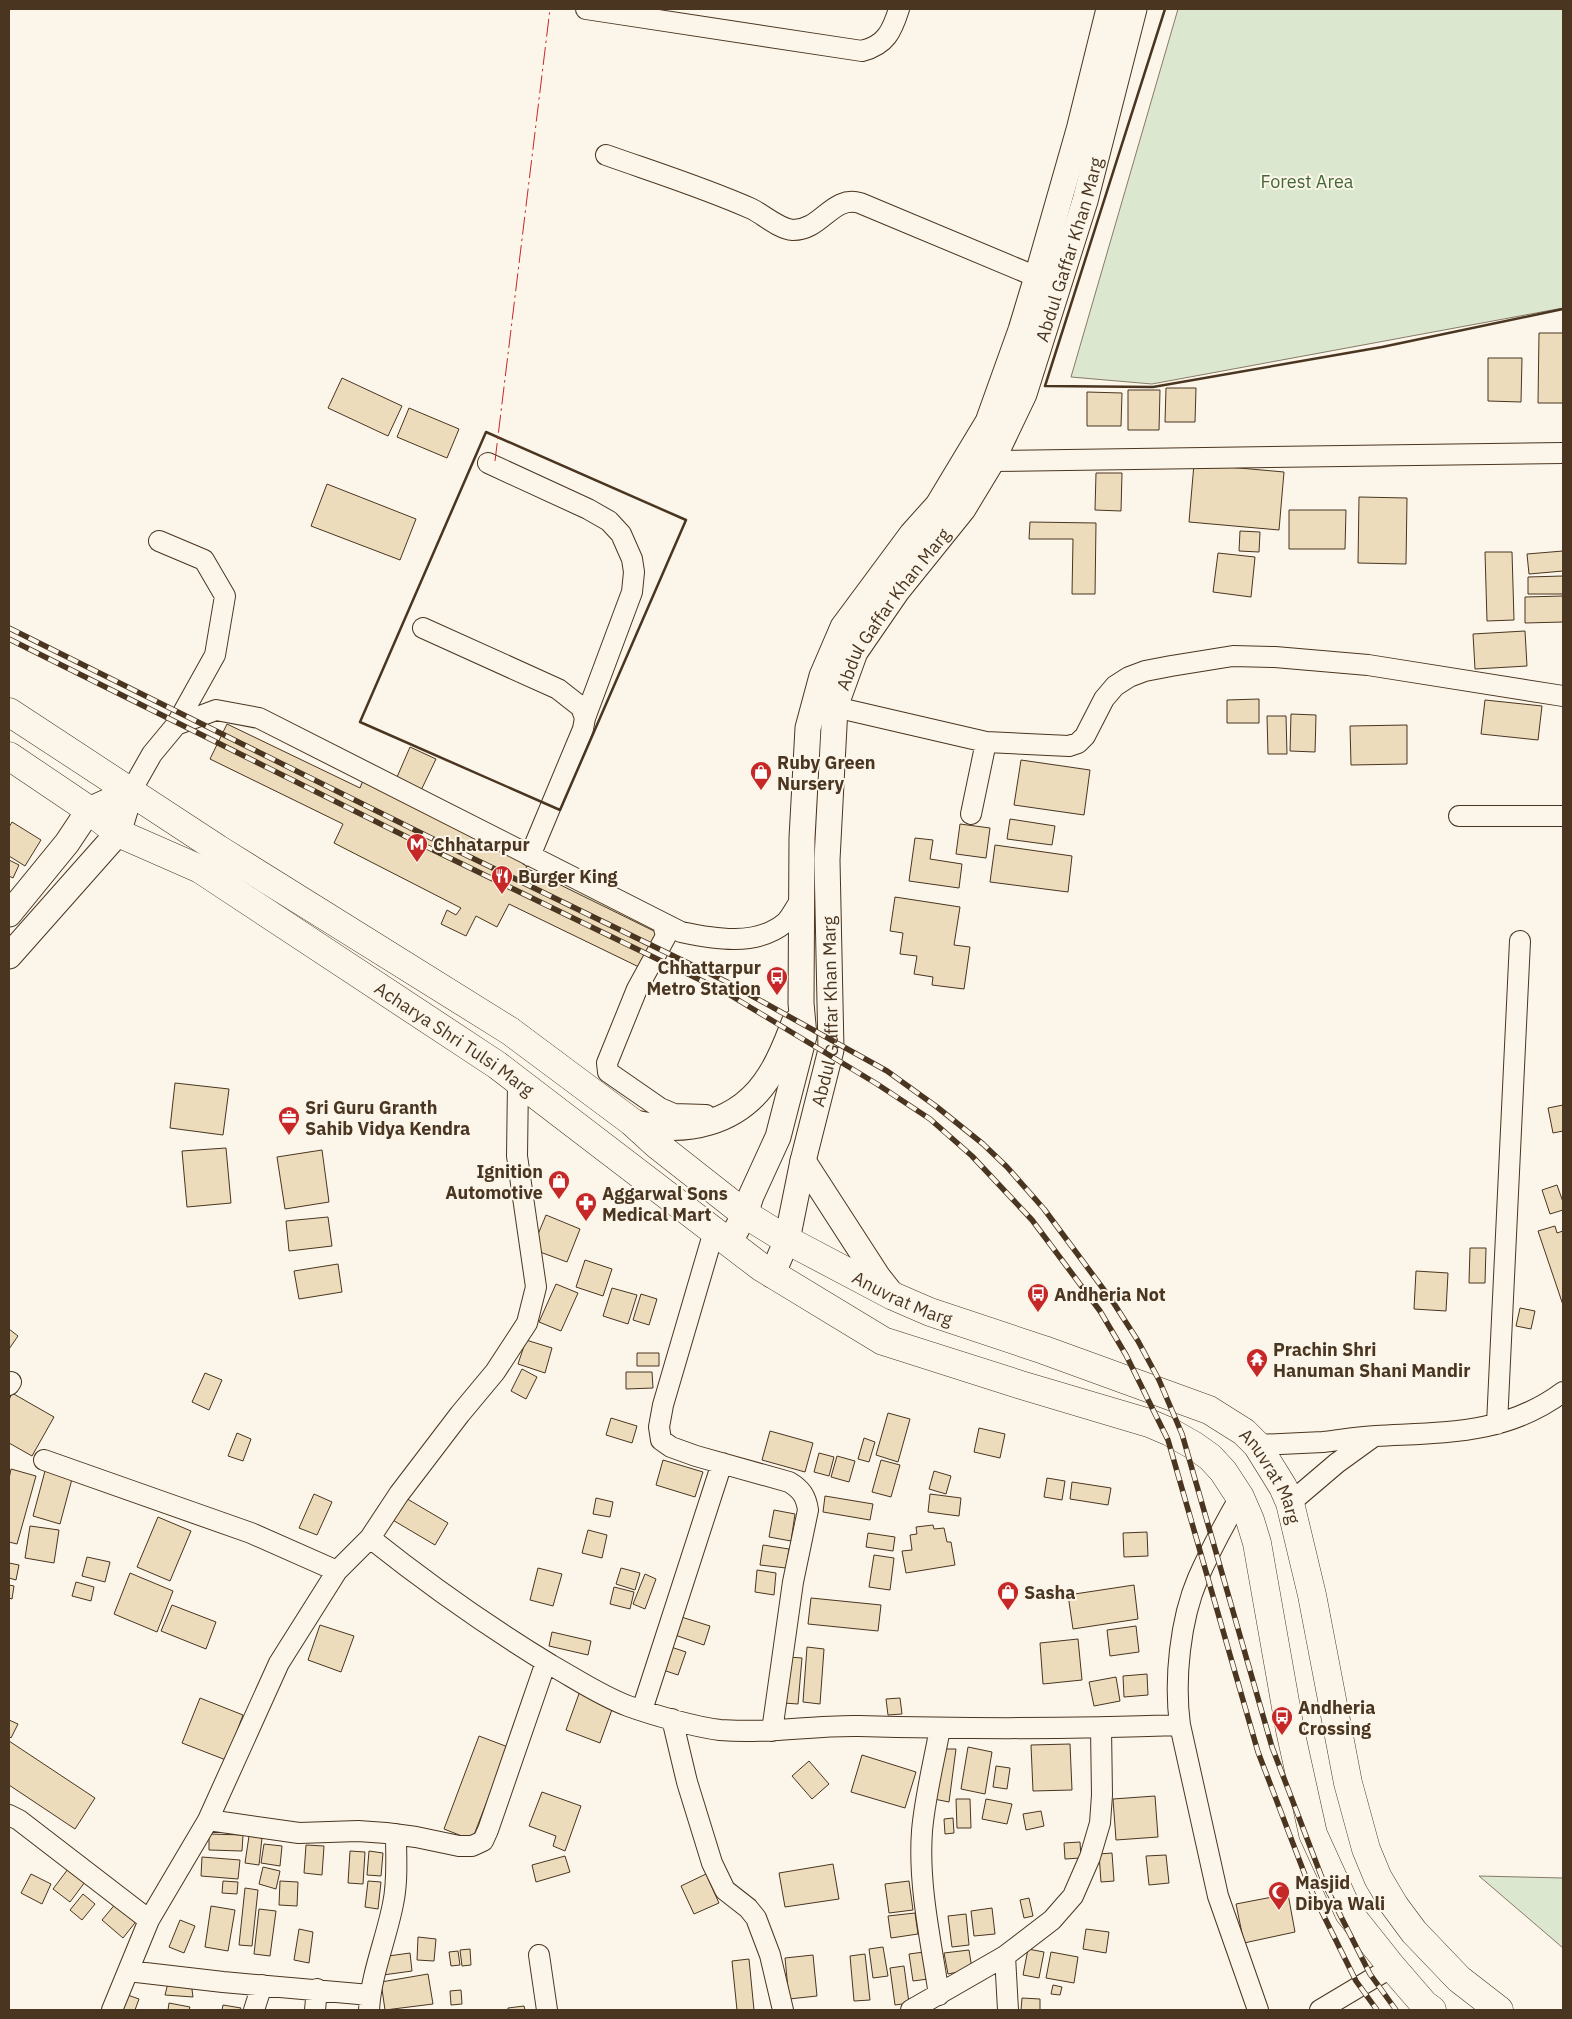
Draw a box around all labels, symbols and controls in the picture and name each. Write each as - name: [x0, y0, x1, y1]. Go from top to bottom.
- street label: Abdul Gaffar Khan Marg: [1030, 154, 1107, 345]
- park label: Forest Area: [1261, 170, 1354, 193]
- street label: Abdul Gaffar Khan Marg: [831, 523, 955, 693]
- place label: Ruby Green Nursery: [777, 751, 876, 795]
- shop icon: Ruby Green Nursery: [749, 760, 773, 791]
- metro station icon: Chhatarpur: [405, 832, 429, 863]
- place label: Chhatarpur: [433, 833, 530, 856]
- restaurant icon: Burger King: [490, 864, 514, 895]
- place label: Burger King: [518, 865, 618, 888]
- street label: Abdul Gaffar Khan Marg: [806, 916, 844, 1109]
- place label: Chhattarpur Metro Station: [647, 956, 761, 1000]
- bus stop icon: Chhattarpur Metro Station: [765, 965, 789, 996]
- street label: Acharya Shri Tulsi Marg: [371, 976, 539, 1101]
- place label: Sri Guru Granth Sahib Vidya Kendra: [305, 1096, 470, 1140]
- office icon: Sri Guru Granth Sahib Vidya Kendra: [277, 1105, 301, 1136]
- place label: Ignition Automotive: [445, 1160, 543, 1204]
- shop icon: Ignition Automotive: [547, 1169, 571, 1200]
- place label: Aggarwal Sons Medical Mart: [602, 1182, 728, 1226]
- pharmacy icon: Aggarwal Sons Medical Mart: [574, 1191, 598, 1222]
- street label: Anuvrat Marg: [849, 1265, 956, 1330]
- bus stop icon: Andheria Not: [1026, 1282, 1050, 1313]
- place label: Andheria Not: [1054, 1283, 1166, 1306]
- place label: Prachin Shri Hanuman Shani Mandir: [1273, 1338, 1470, 1382]
- temple icon: Prachin Shri Hanuman Shani Mandir: [1245, 1347, 1269, 1378]
- street label: Anuvrat Marg: [1235, 1423, 1306, 1526]
- shop icon: Sasha: [996, 1580, 1020, 1611]
- place label: Sasha: [1024, 1581, 1076, 1604]
- place label: Andheria Crossing: [1298, 1696, 1376, 1740]
- bus stop icon: Andheria Crossing: [1270, 1705, 1294, 1736]
- place label: Masjid Dibya Wali: [1295, 1871, 1385, 1915]
- mosque icon: Masjid Dibya Wali: [1267, 1880, 1291, 1911]

